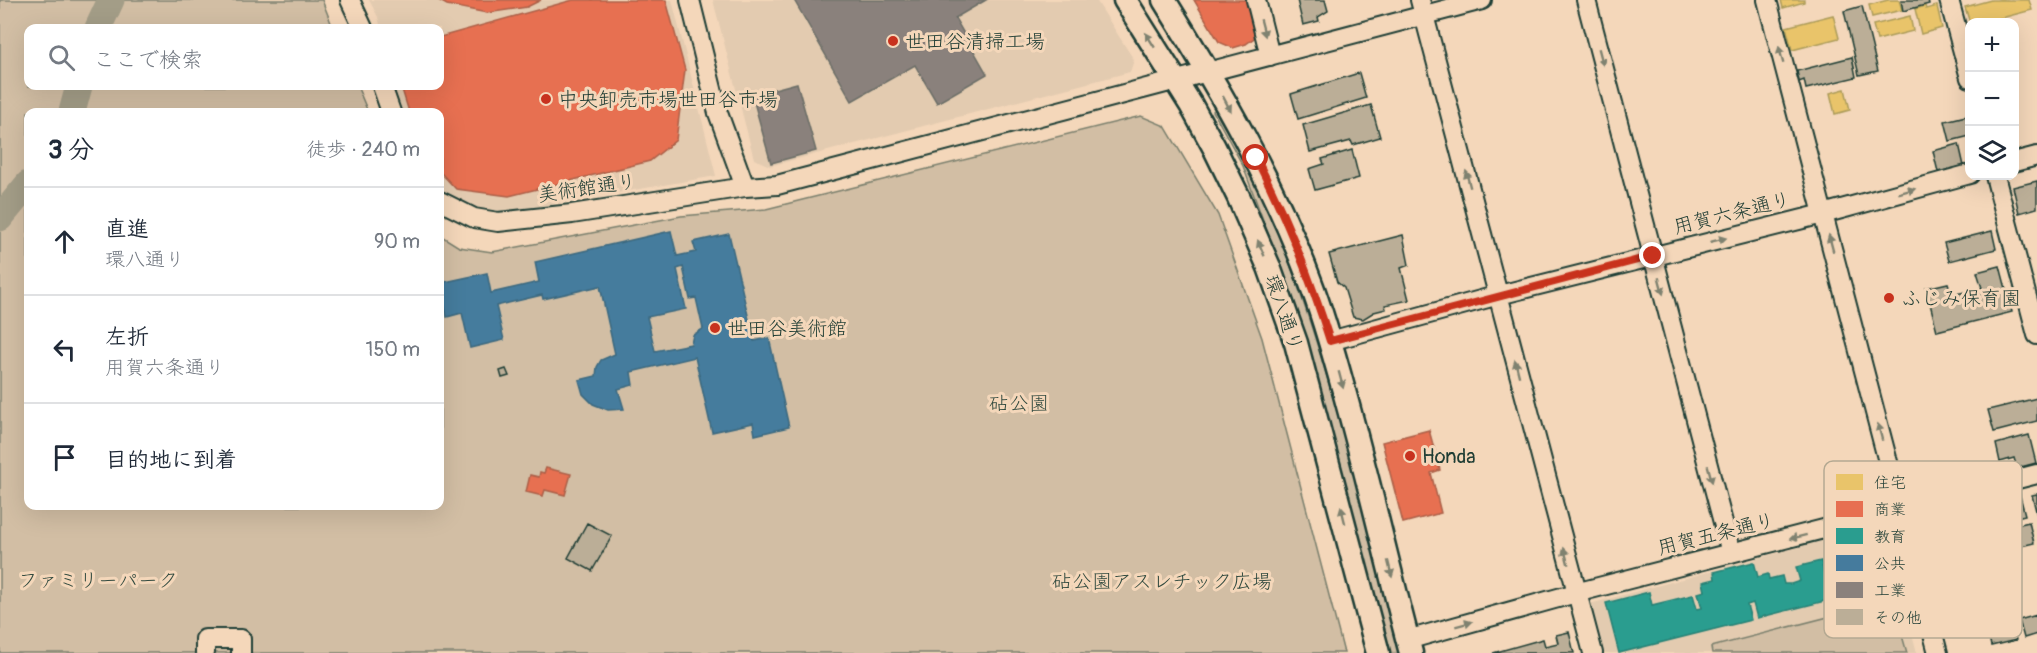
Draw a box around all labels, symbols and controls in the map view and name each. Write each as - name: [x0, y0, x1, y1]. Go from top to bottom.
- map controls: [1965, 18, 2019, 180]
- button: +: [1965, 18, 2019, 72]
- one-way arrow: [1259, 19, 1268, 37]
- search box: [24, 24, 444, 90]
- place label: 世田谷清掃工場: [905, 29, 1045, 54]
- one-way arrow: [1144, 32, 1155, 49]
- marker: 世田谷清掃工場: [886, 34, 900, 48]
- icon: search: [45, 41, 78, 74]
- one-way arrow: [1776, 45, 1786, 64]
- text: ここで検索: [93, 46, 203, 74]
- one-way arrow: [1596, 47, 1606, 66]
- button: −: [1965, 72, 2019, 126]
- place label: 中央卸売市場世田谷市場: [558, 87, 778, 112]
- marker: 中央卸売市場世田谷市場: [539, 92, 553, 106]
- one-way arrow: [1222, 96, 1232, 113]
- button: layers: [1965, 126, 2019, 180]
- text: 3 分: [48, 134, 94, 166]
- text: 徒歩 · 240 m: [306, 137, 420, 162]
- route start: [1242, 144, 1268, 170]
- street label: 美術館通り: [536, 169, 638, 207]
- one-way arrow: [1462, 170, 1472, 188]
- street label: 用賀六条通り: [1671, 186, 1793, 240]
- one-way arrow: [1898, 186, 1916, 195]
- text: 直進: [105, 215, 149, 243]
- icon: ahead: [48, 225, 81, 258]
- text: 90 m: [374, 229, 420, 254]
- one-way arrow: [1709, 234, 1728, 244]
- one-way arrow: [1825, 234, 1835, 252]
- one-way arrow: [1256, 239, 1266, 257]
- route end: [1639, 242, 1665, 268]
- text: 環八通り: [105, 247, 185, 272]
- street label: 環八通り: [1259, 271, 1309, 355]
- one-way arrow: [1657, 277, 1666, 295]
- place label: ふじみ保育園: [1901, 286, 2021, 311]
- marker: ふじみ保育園: [1882, 291, 1896, 305]
- place label: 世田谷美術館: [727, 316, 847, 341]
- marker: 世田谷美術館: [708, 321, 722, 335]
- text: 左折: [105, 323, 149, 351]
- icon: left: [48, 333, 81, 366]
- text: 150 m: [366, 337, 420, 362]
- text: 用賀六条通り: [105, 355, 225, 380]
- one-way arrow: [1512, 358, 1522, 377]
- one-way arrow: [1337, 371, 1346, 389]
- park label: 砧公園: [989, 391, 1049, 416]
- one-way arrow: [1875, 423, 1885, 441]
- icon: arrive: [48, 441, 81, 474]
- place label: Honda: [1422, 444, 1476, 469]
- text: 目的地に到着: [105, 446, 237, 474]
- marker: Honda: [1403, 449, 1417, 463]
- legend: [1824, 461, 2022, 638]
- one-way arrow: [1706, 465, 1716, 484]
- text: 住宅: [1874, 473, 1906, 493]
- text: 商業: [1874, 500, 1906, 520]
- one-way arrow: [1337, 506, 1347, 524]
- street label: 用賀五条通り: [1655, 507, 1777, 561]
- text: 教育: [1874, 527, 1906, 547]
- one-way arrow: [1788, 532, 1807, 542]
- one-way arrow: [1561, 547, 1570, 565]
- text: 公共: [1874, 554, 1906, 574]
- one-way arrow: [1386, 560, 1396, 578]
- park label: ファミリーパーク: [18, 568, 178, 593]
- park label: 砧公園アスレチック広場: [1052, 569, 1272, 594]
- text: 工業: [1874, 581, 1906, 601]
- text: その他: [1874, 608, 1922, 628]
- one-way arrow: [1454, 618, 1473, 628]

